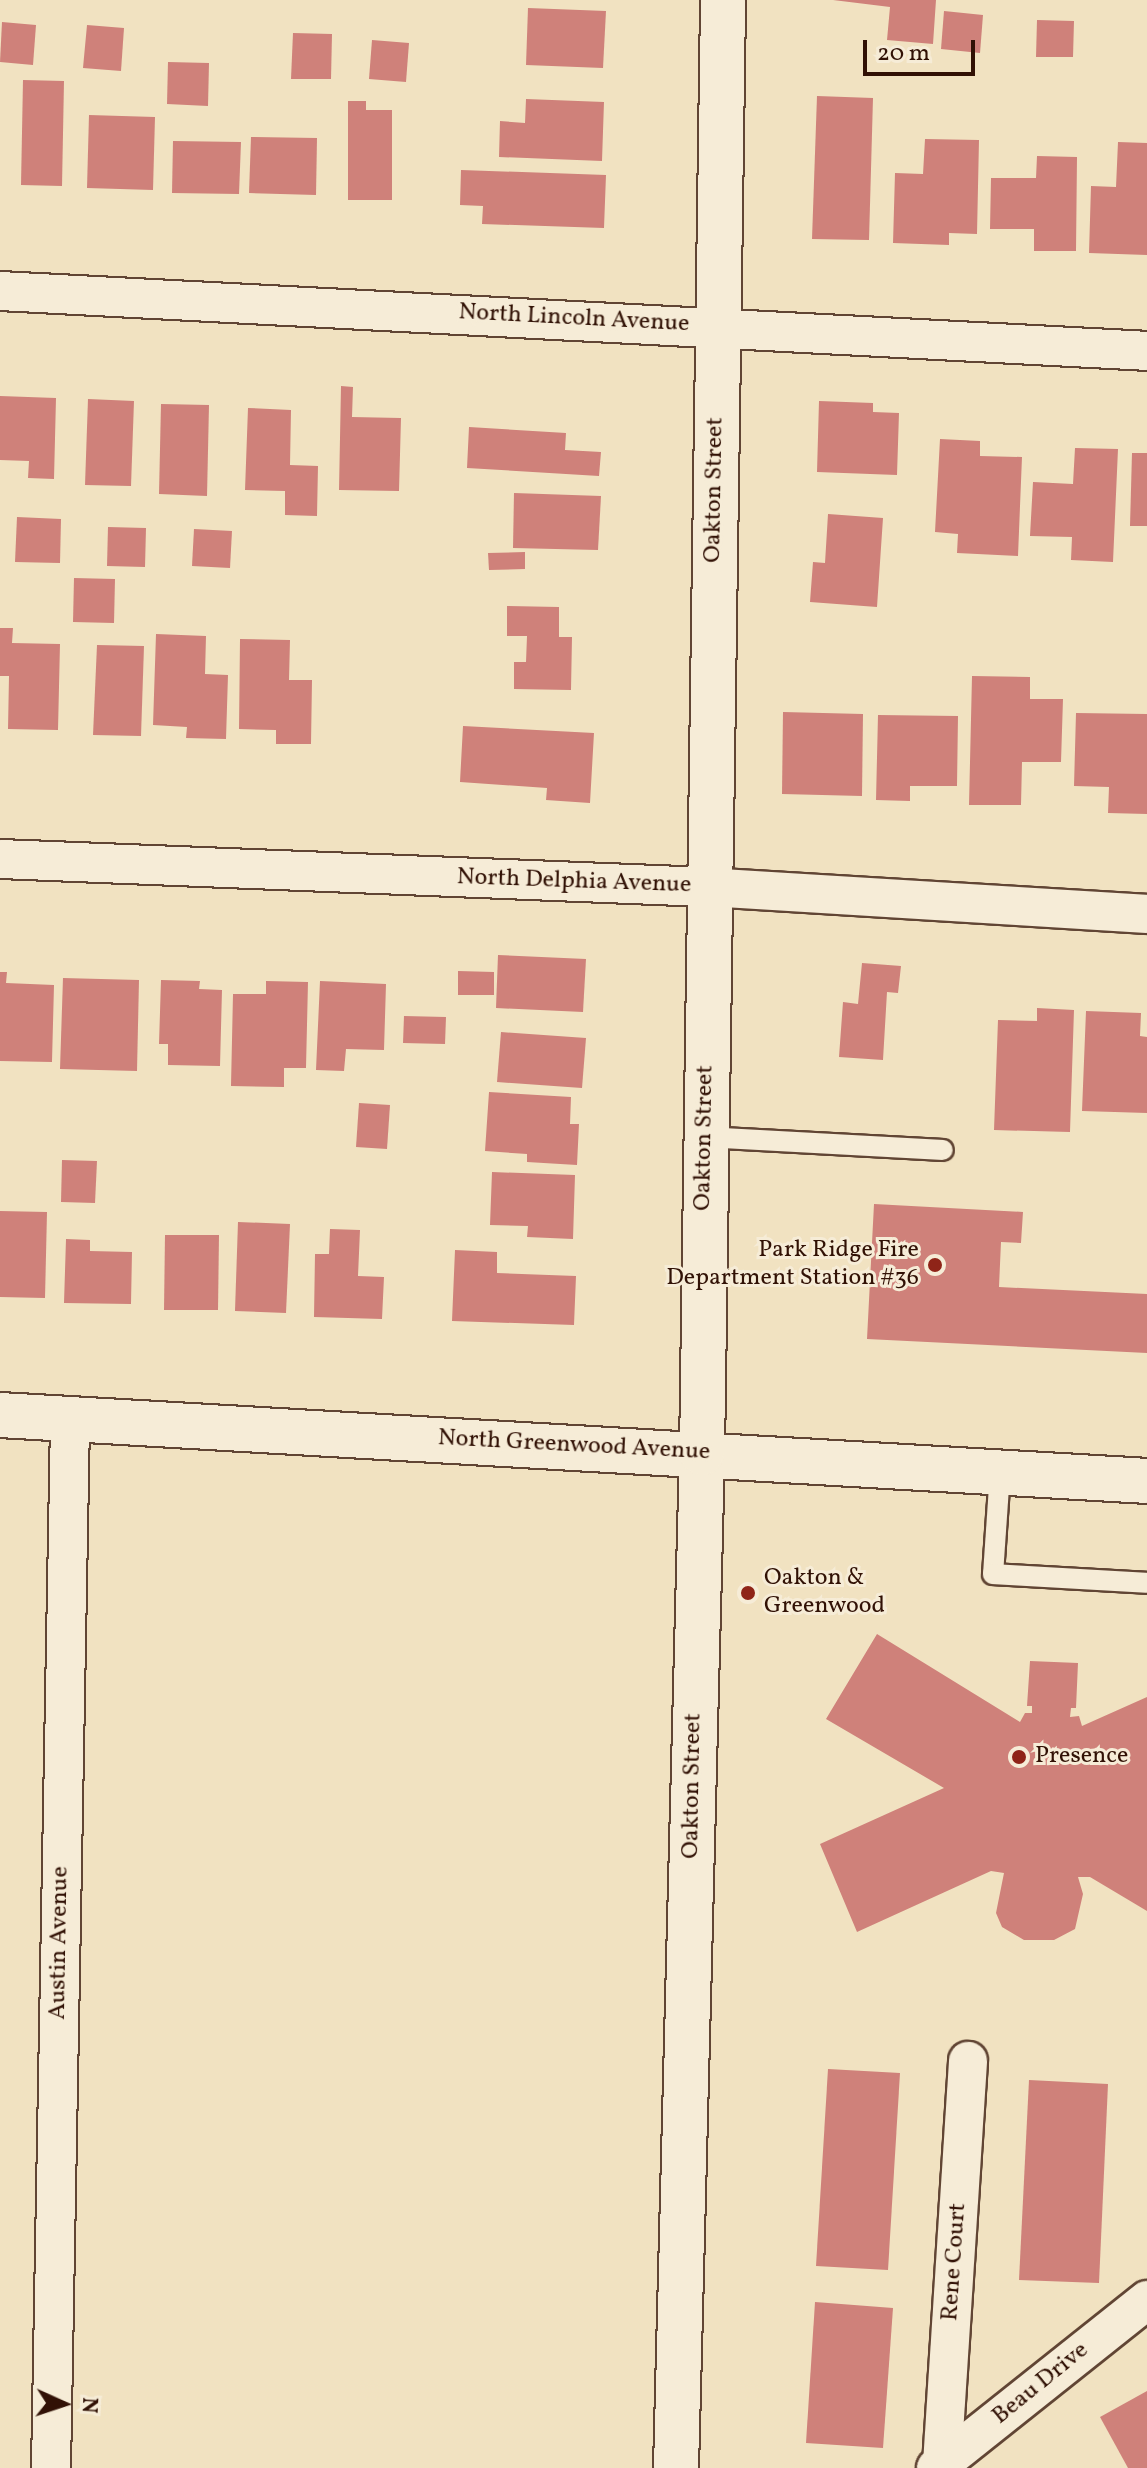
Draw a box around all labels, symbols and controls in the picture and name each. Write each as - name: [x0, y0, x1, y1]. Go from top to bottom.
- scale bar: [867, 24, 979, 74]
- text: 20 m: [877, 37, 930, 71]
- street label: North Lincoln Avenue: [458, 299, 690, 339]
- street label: Oakton Street: [699, 417, 731, 563]
- street label: North Delphia Avenue: [456, 864, 692, 900]
- street label: Oakton Street: [689, 1065, 721, 1211]
- place label: Park Ridge Fire Department Station #36: [666, 1237, 919, 1293]
- marker: Park Ridge Fire Department Station #36: [926, 1256, 944, 1274]
- street label: North Greenwood Avenue: [437, 1424, 711, 1468]
- place label: Oakton & Greenwood: [764, 1565, 885, 1621]
- marker: Oakton & Greenwood: [739, 1584, 757, 1602]
- street label: Oakton Street: [677, 1713, 709, 1859]
- place label: Presence: [1035, 1743, 1128, 1771]
- marker: Presence: [1010, 1748, 1028, 1766]
- street label: Austin Avenue: [44, 1866, 76, 2020]
- street label: Rene Court: [937, 2202, 973, 2322]
- street label: Beau Drive: [987, 2337, 1095, 2431]
- north arrow: [24, 2364, 104, 2444]
- text: N: [73, 2396, 104, 2414]

